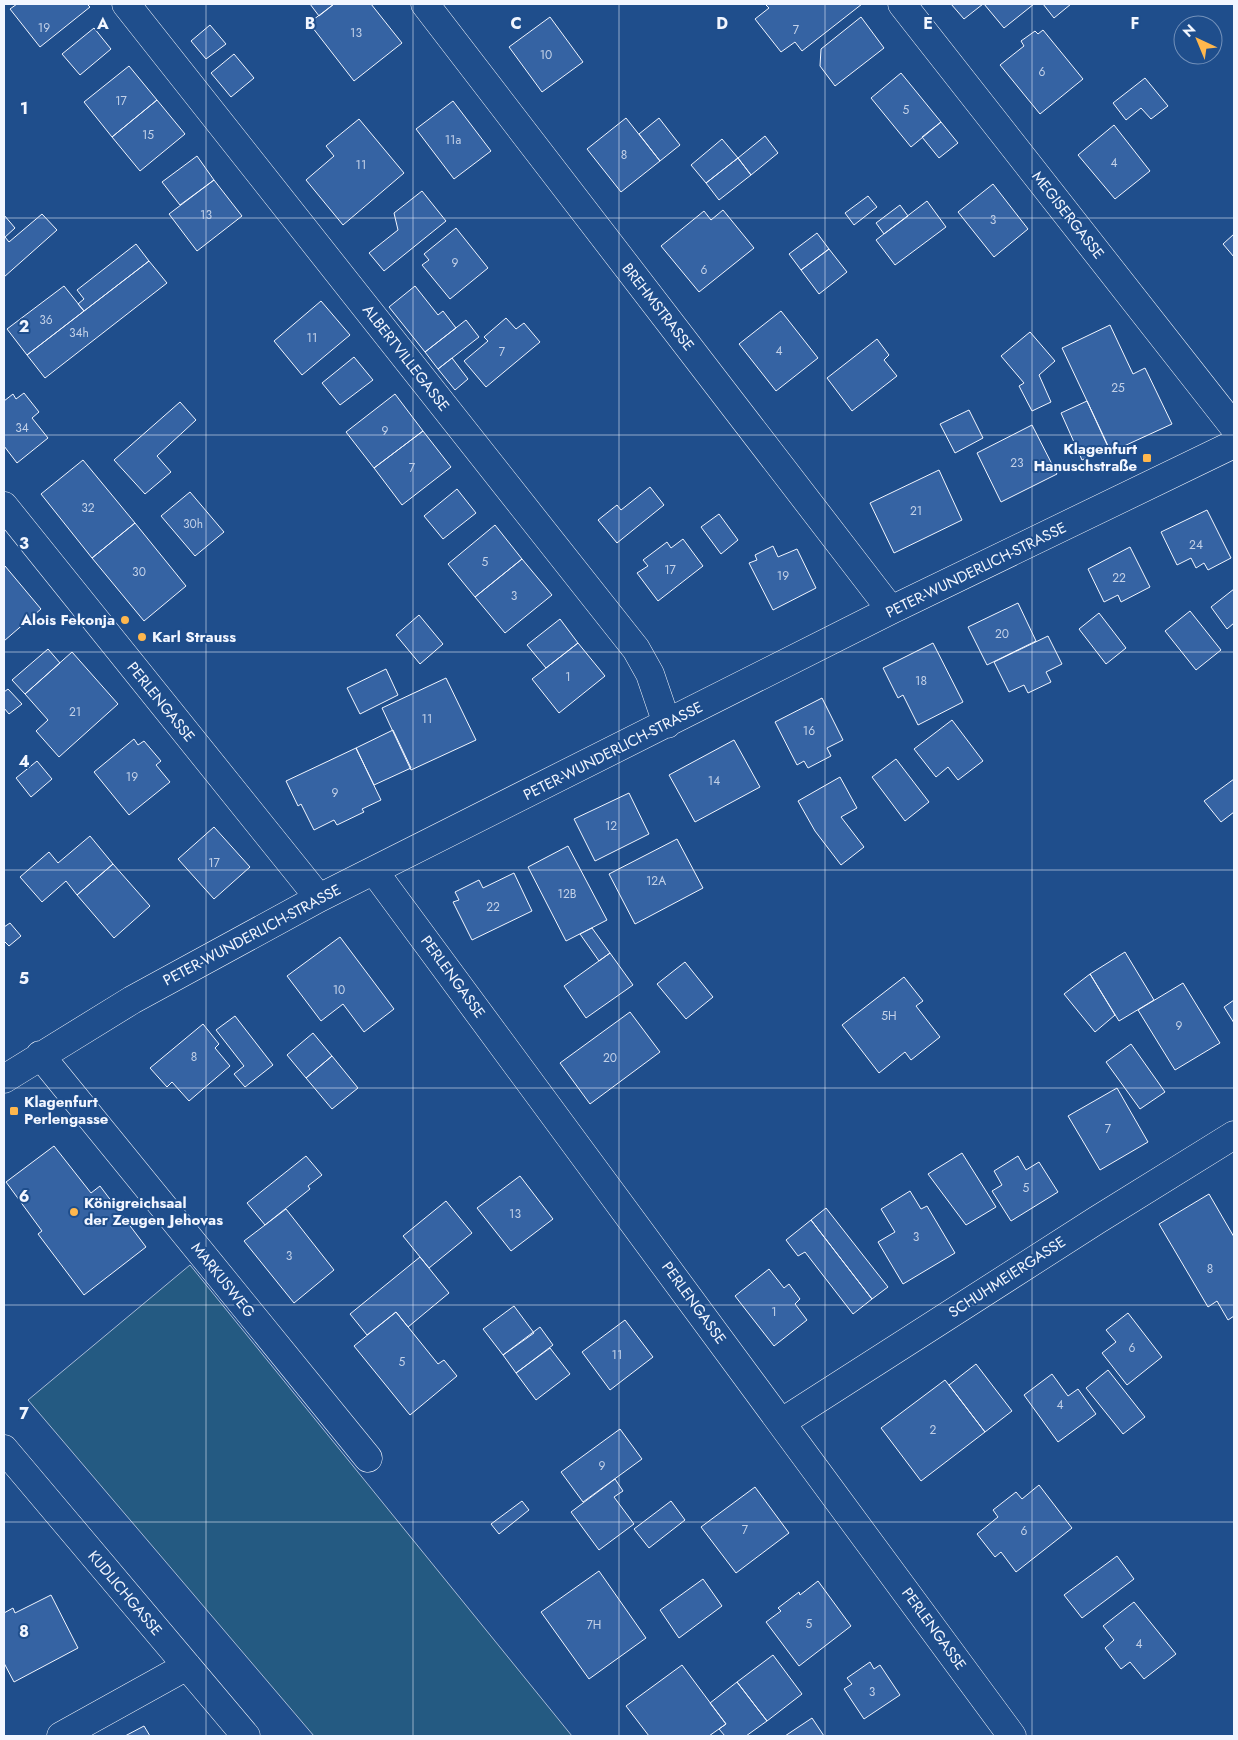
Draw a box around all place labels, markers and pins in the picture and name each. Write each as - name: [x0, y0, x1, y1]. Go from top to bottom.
- place label: Klagenfurt Hanuschstraße: [1034, 438, 1137, 477]
- marker: Klagenfurt Hanuschstraße: [1141, 452, 1153, 464]
- place label: Alois Fekonja: [20, 609, 115, 631]
- marker: Alois Fekonja: [119, 614, 131, 626]
- place label: Karl Strauss: [152, 626, 236, 648]
- marker: Karl Strauss: [136, 631, 148, 643]
- place label: Klagenfurt Perlengasse: [24, 1091, 109, 1130]
- marker: Klagenfurt Perlengasse: [8, 1105, 20, 1117]
- place label: Königreichsaal der Zeugen Jehovas: [84, 1192, 223, 1231]
- marker: Königreichsaal der Zeugen Jehovas: [68, 1206, 80, 1218]

